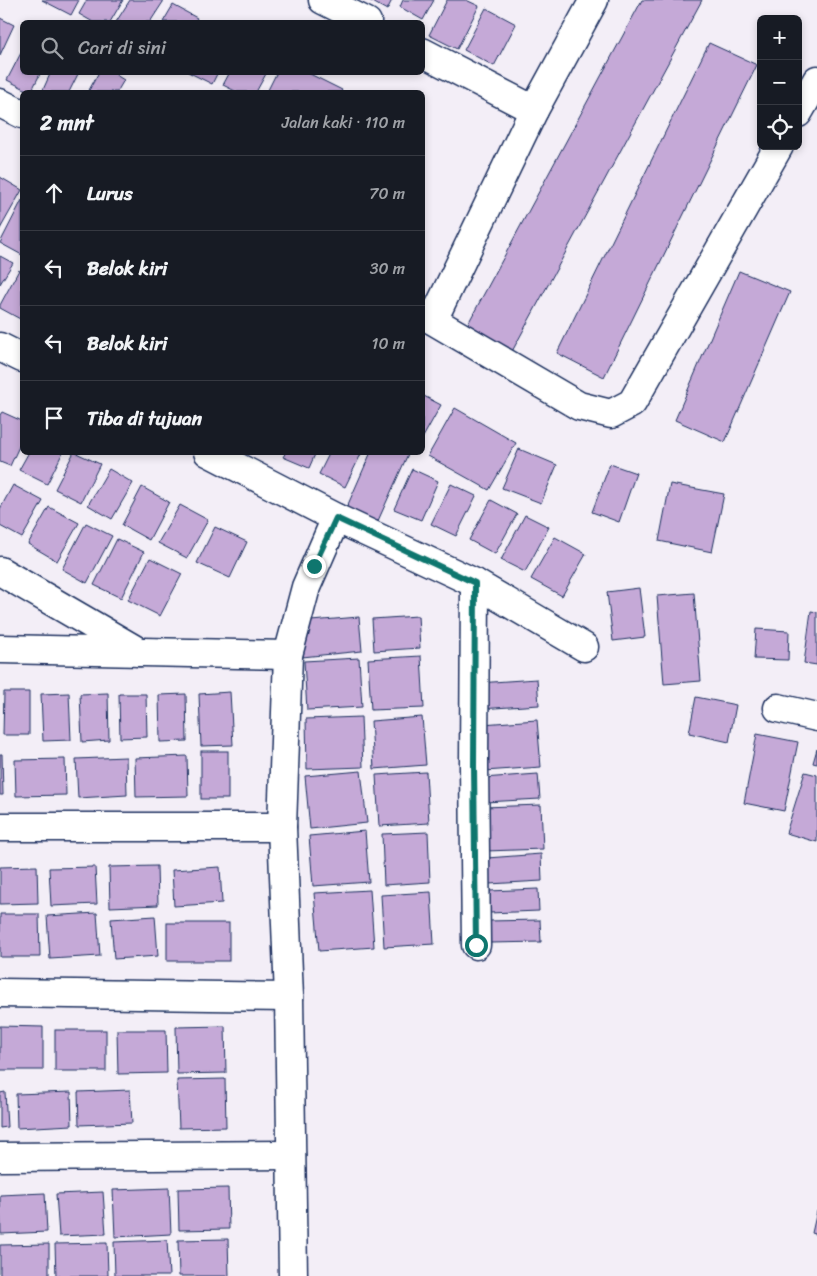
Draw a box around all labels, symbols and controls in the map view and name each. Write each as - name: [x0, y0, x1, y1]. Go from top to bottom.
- map controls: [757, 15, 802, 150]
- button: +: [757, 15, 802, 60]
- search box: [20, 20, 425, 75]
- text: Cari di sini: [78, 31, 166, 64]
- icon: search: [38, 34, 66, 62]
- button: −: [757, 60, 802, 105]
- text: 2 mnt: [40, 104, 94, 142]
- button: locate: [757, 105, 802, 150]
- text: Jalan kaki · 110 m: [282, 108, 405, 137]
- text: Lurus: [87, 177, 133, 210]
- icon: ahead: [40, 179, 68, 207]
- text: 70 m: [369, 179, 405, 208]
- text: Belok kiri: [87, 252, 167, 285]
- icon: left: [40, 254, 68, 282]
- text: 30 m: [370, 254, 405, 283]
- text: Belok kiri: [87, 327, 167, 360]
- icon: left: [40, 329, 68, 357]
- text: 10 m: [372, 329, 405, 358]
- text: Tiba di tujuan: [87, 402, 202, 435]
- icon: arrive: [40, 404, 68, 432]
- route end: [303, 555, 326, 578]
- route start: [465, 934, 488, 957]

